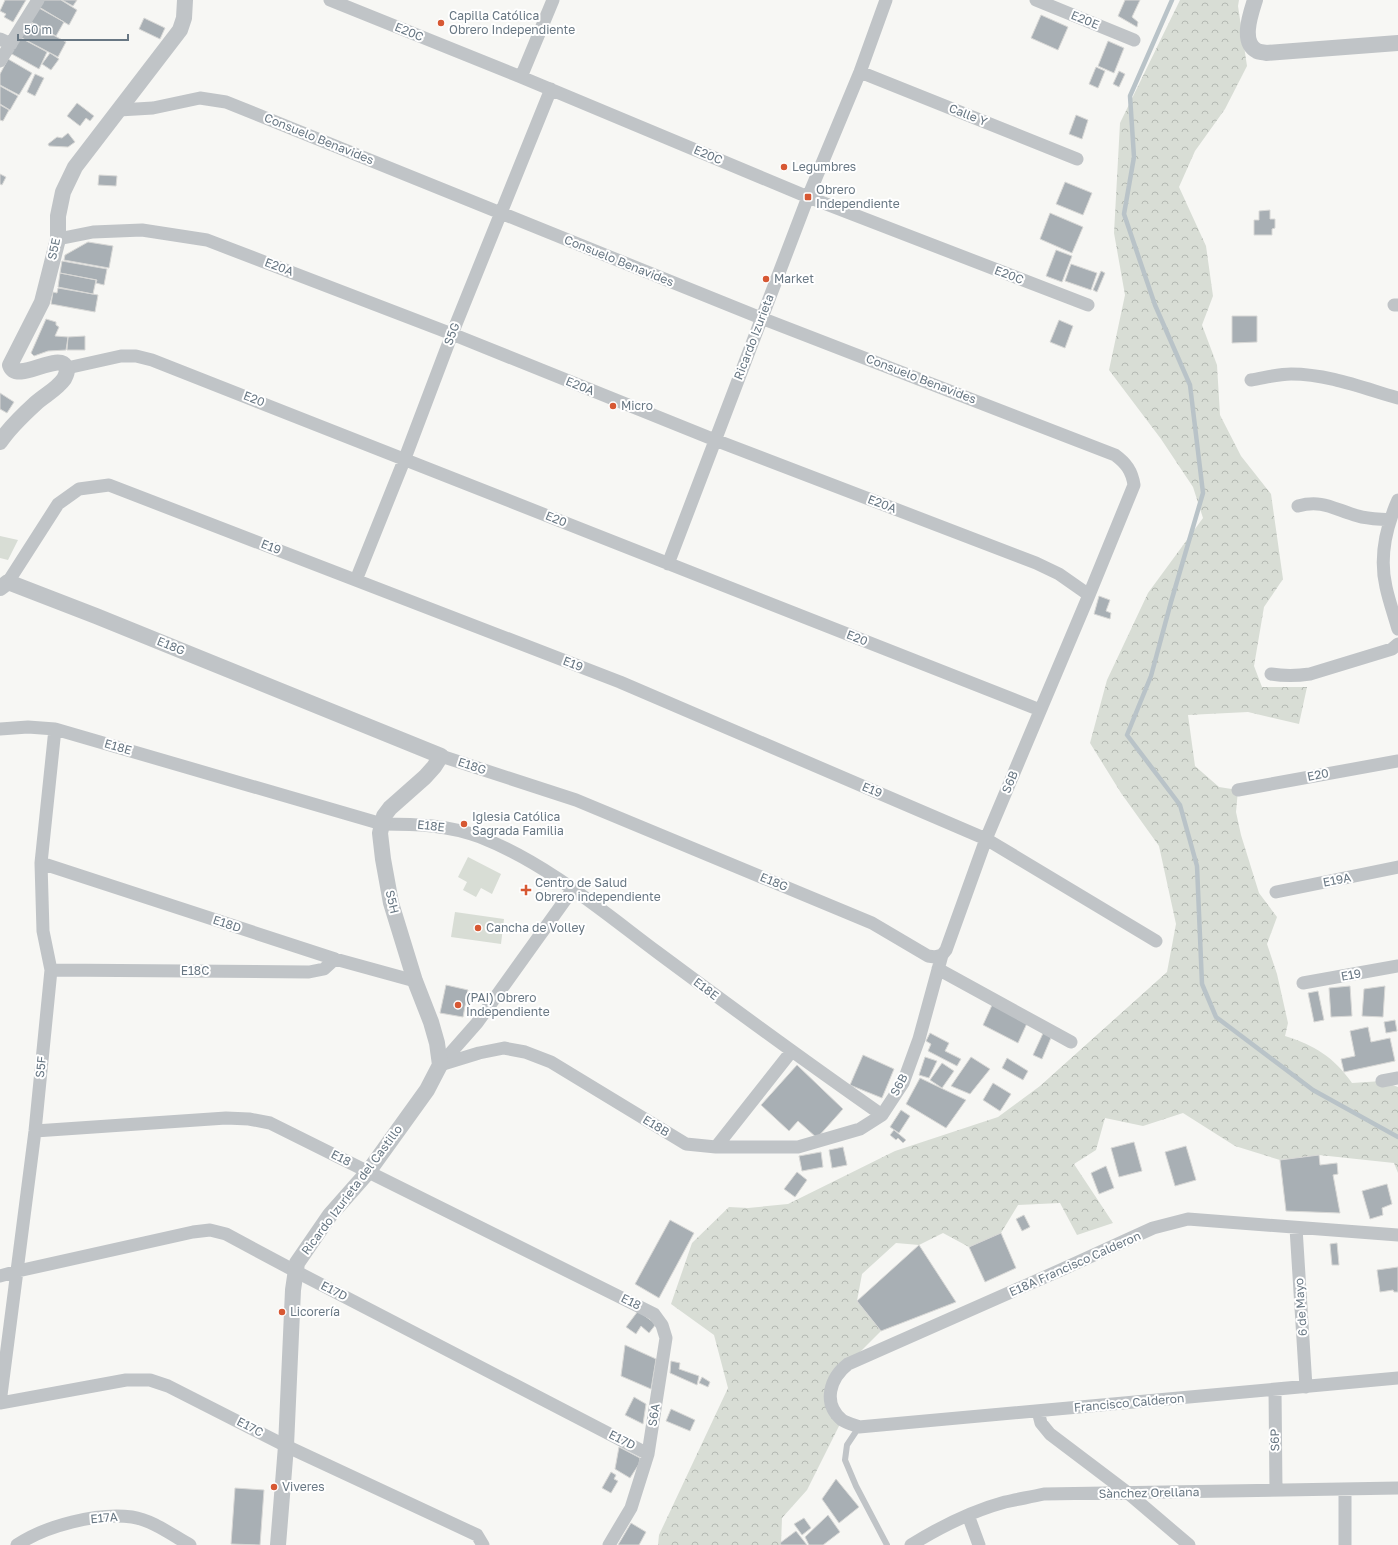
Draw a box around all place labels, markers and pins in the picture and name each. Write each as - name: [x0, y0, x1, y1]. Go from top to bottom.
- place label: Capilla Católica Obrero Independiente: [449, 8, 575, 37]
- marker: Capilla Católica Obrero Independiente: [436, 18, 446, 28]
- place label: Legumbres: [792, 159, 856, 174]
- marker: Legumbres: [779, 162, 789, 172]
- place label: Obrero Independiente: [816, 182, 900, 211]
- marker: Obrero Independiente: [803, 192, 813, 202]
- place label: Market: [774, 271, 814, 286]
- marker: Market: [761, 274, 771, 284]
- place label: Micro: [621, 398, 653, 413]
- marker: Micro: [608, 401, 618, 411]
- place label: Iglesia Católica Sagrada Familia: [472, 809, 564, 838]
- marker: Iglesia Católica Sagrada Familia: [459, 819, 469, 829]
- place label: Centro de Salud Obrero independiente: [535, 875, 661, 904]
- marker: Centro de Salud Obrero independiente: [520, 884, 532, 896]
- place label: Cancha de Volley: [486, 920, 585, 935]
- marker: Cancha de Volley: [473, 923, 483, 933]
- place label: (PAI) Obrero Independiente: [466, 990, 550, 1019]
- marker: (PAI) Obrero Independiente: [453, 1000, 463, 1010]
- place label: Licorería: [290, 1304, 340, 1319]
- marker: Licorería: [277, 1307, 287, 1317]
- place label: Viveres: [282, 1479, 325, 1494]
- marker: Viveres: [269, 1482, 279, 1492]

